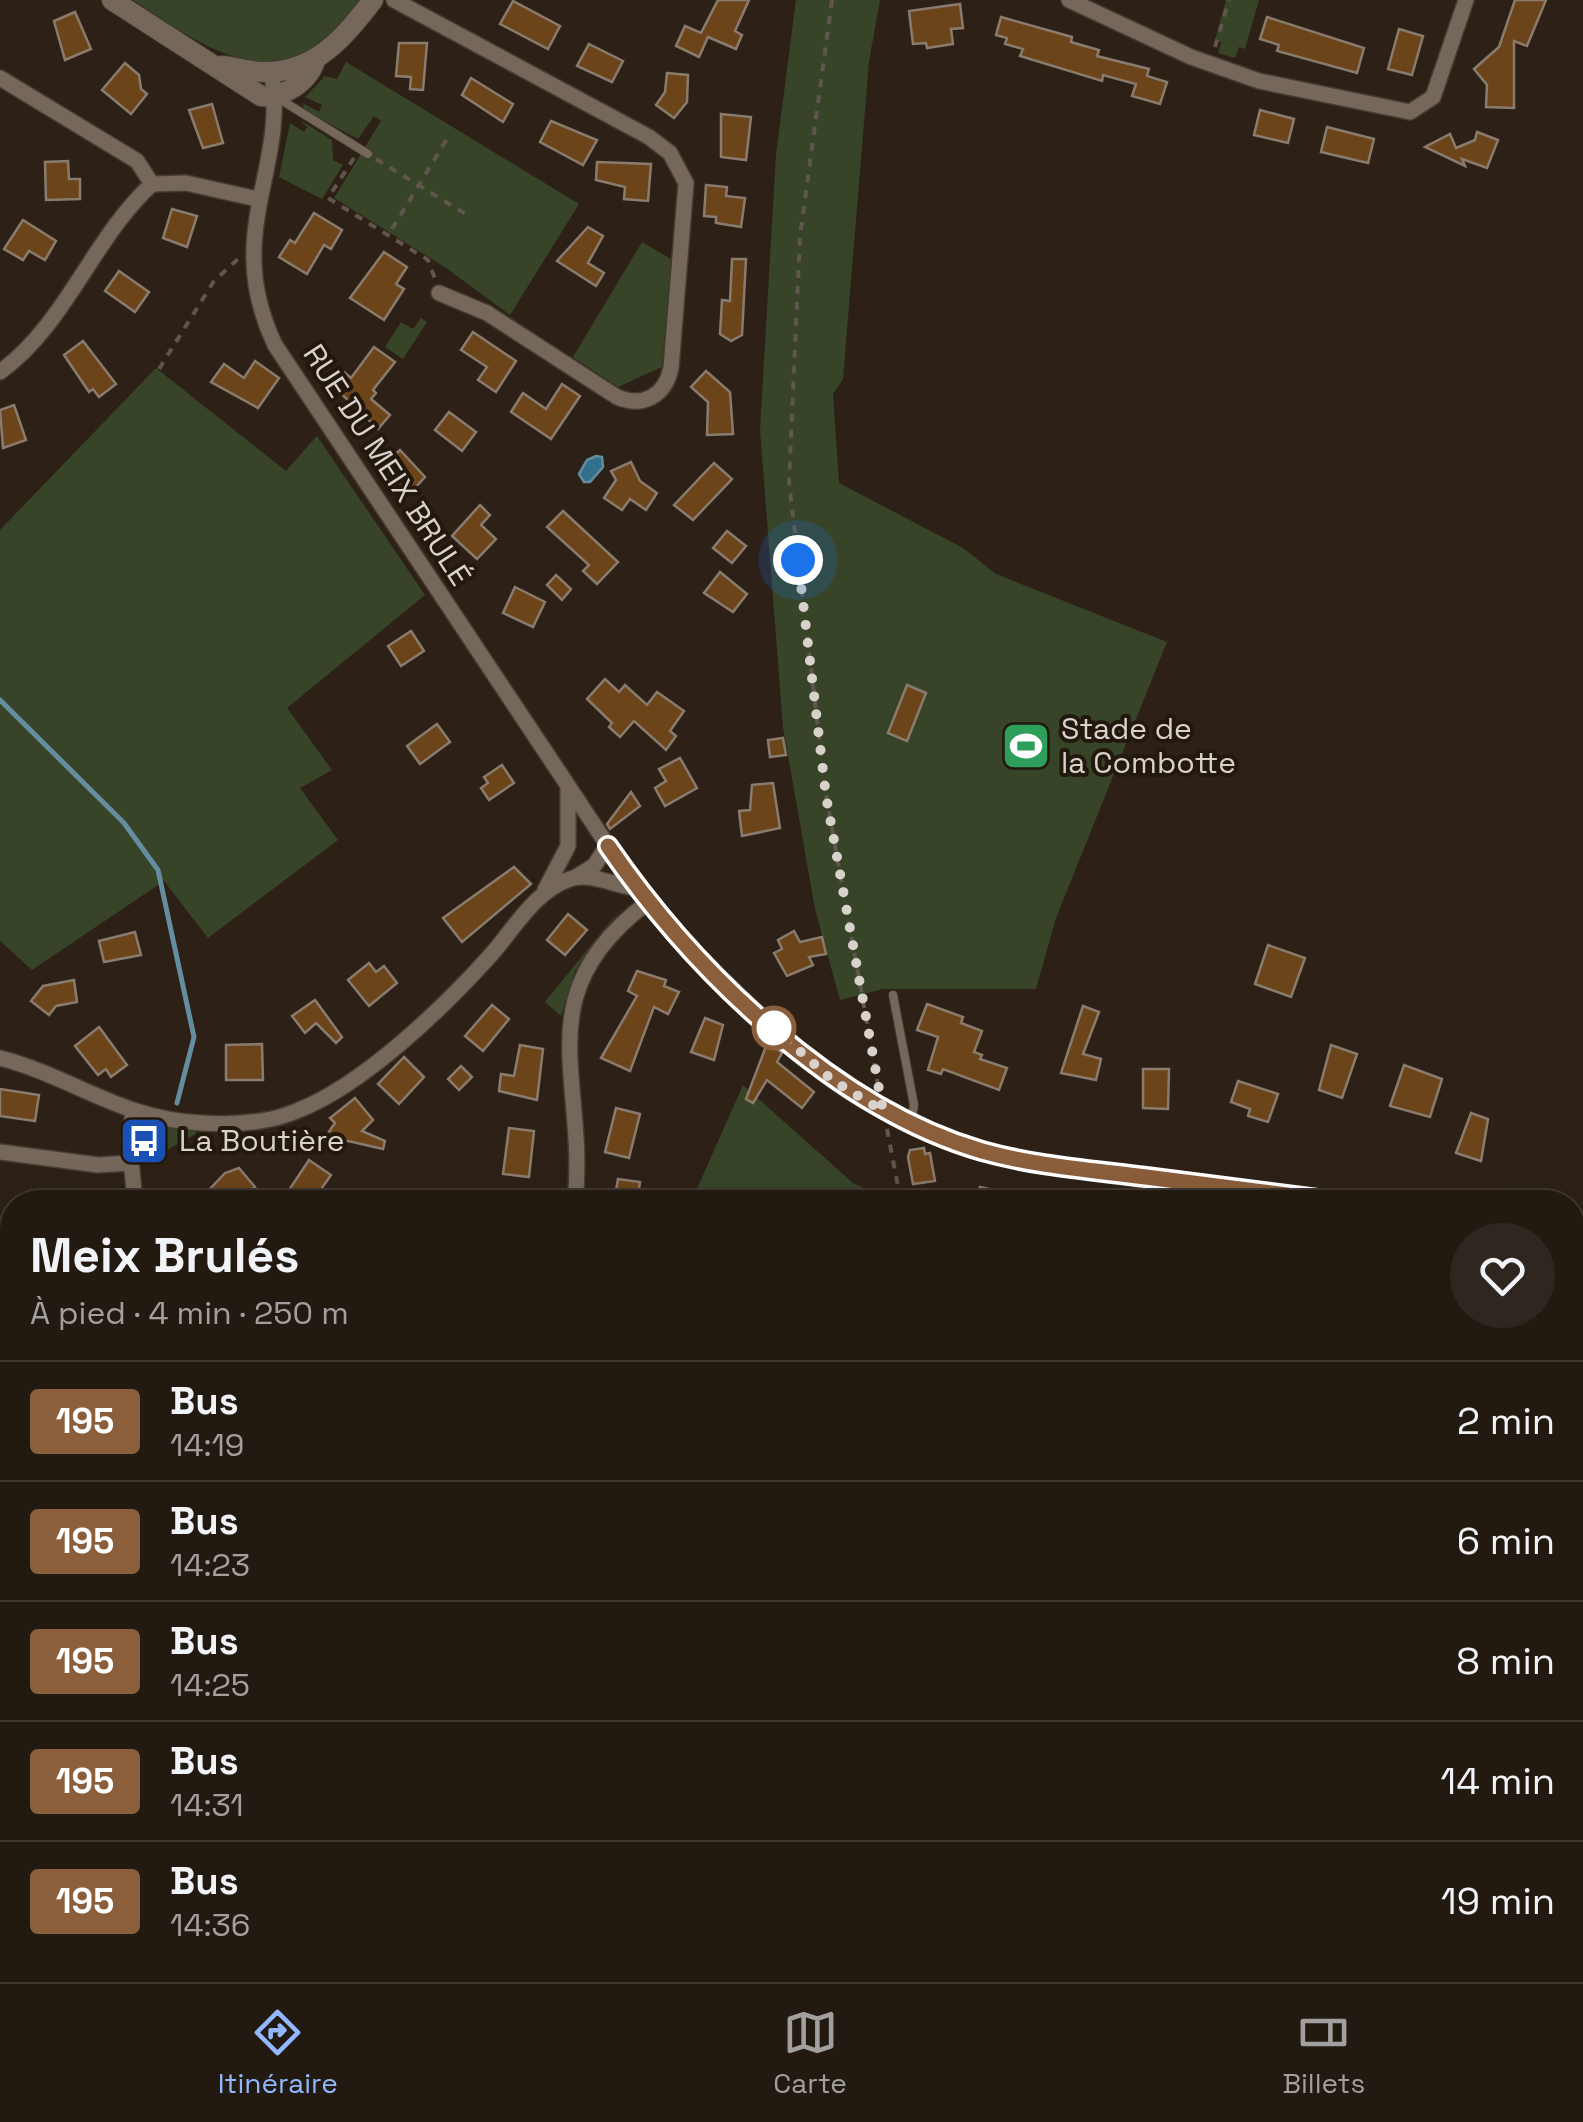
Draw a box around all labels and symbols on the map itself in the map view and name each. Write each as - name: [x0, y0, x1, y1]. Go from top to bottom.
- street label: RUE DU MEIX BRULÉ: [295, 337, 480, 593]
- your location: [773, 535, 823, 585]
- place label: Stade de la Combotte: [1061, 709, 1236, 782]
- sports icon: Stade de la Combotte: [1000, 720, 1052, 772]
- unlabelled marker: [753, 1007, 795, 1049]
- bus stop icon: La Boutière: [118, 1115, 170, 1167]
- place label: La Boutière: [179, 1121, 345, 1160]

